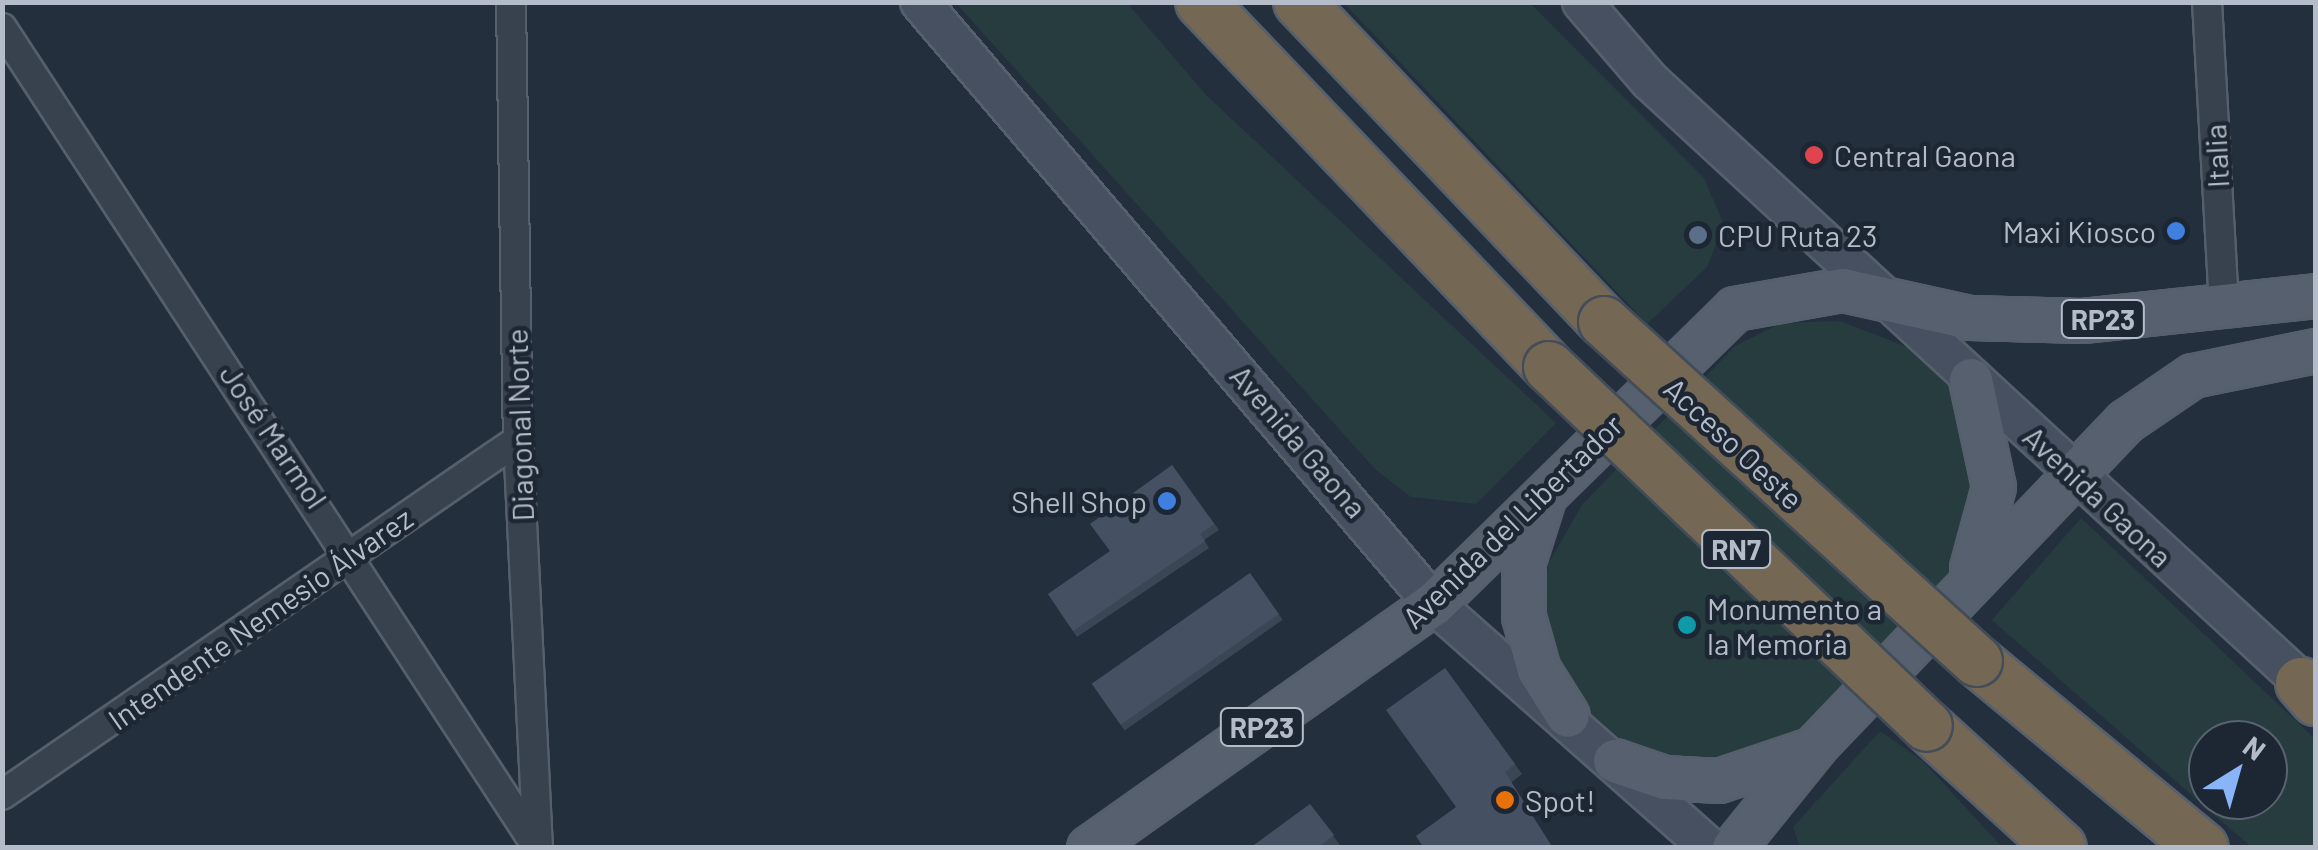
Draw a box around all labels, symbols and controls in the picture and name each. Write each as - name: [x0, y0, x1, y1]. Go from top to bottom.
- street label: Italia: [2196, 123, 2236, 189]
- place label: Central Gaona: [1834, 137, 2016, 173]
- marker: Central Gaona: [1803, 144, 1825, 166]
- place label: Maxi Kiosco: [2003, 213, 2156, 249]
- place label: CPU Ruta 23: [1718, 217, 1877, 253]
- marker: Maxi Kiosco: [2165, 220, 2187, 242]
- marker: CPU Ruta 23: [1687, 224, 1709, 246]
- road number: RP23: [2060, 296, 2146, 342]
- street label: Diagonal Norte: [498, 328, 540, 522]
- street label: José Marmol: [213, 357, 335, 515]
- street label: Avenida Gaona: [1223, 357, 1375, 525]
- street label: Acceso Oeste: [1657, 370, 1811, 516]
- street label: Avenida del Libertador: [1394, 407, 1630, 635]
- street label: Avenida Gaona: [2016, 418, 2180, 574]
- place label: Shell Shop: [1011, 483, 1147, 519]
- marker: Shell Shop: [1156, 490, 1178, 512]
- street label: Intendente Nemesio Álvarez: [101, 499, 419, 737]
- road number: RN7: [1701, 526, 1771, 572]
- place label: Monumento a la Memoria: [1707, 590, 1882, 660]
- marker: Monumento a la Memoria: [1676, 614, 1698, 636]
- road number: RP23: [1220, 704, 1304, 750]
- north arrow: [2188, 720, 2288, 820]
- text: N: [2237, 728, 2273, 767]
- place label: Spot!: [1525, 782, 1596, 818]
- marker: Spot!: [1494, 789, 1516, 811]

